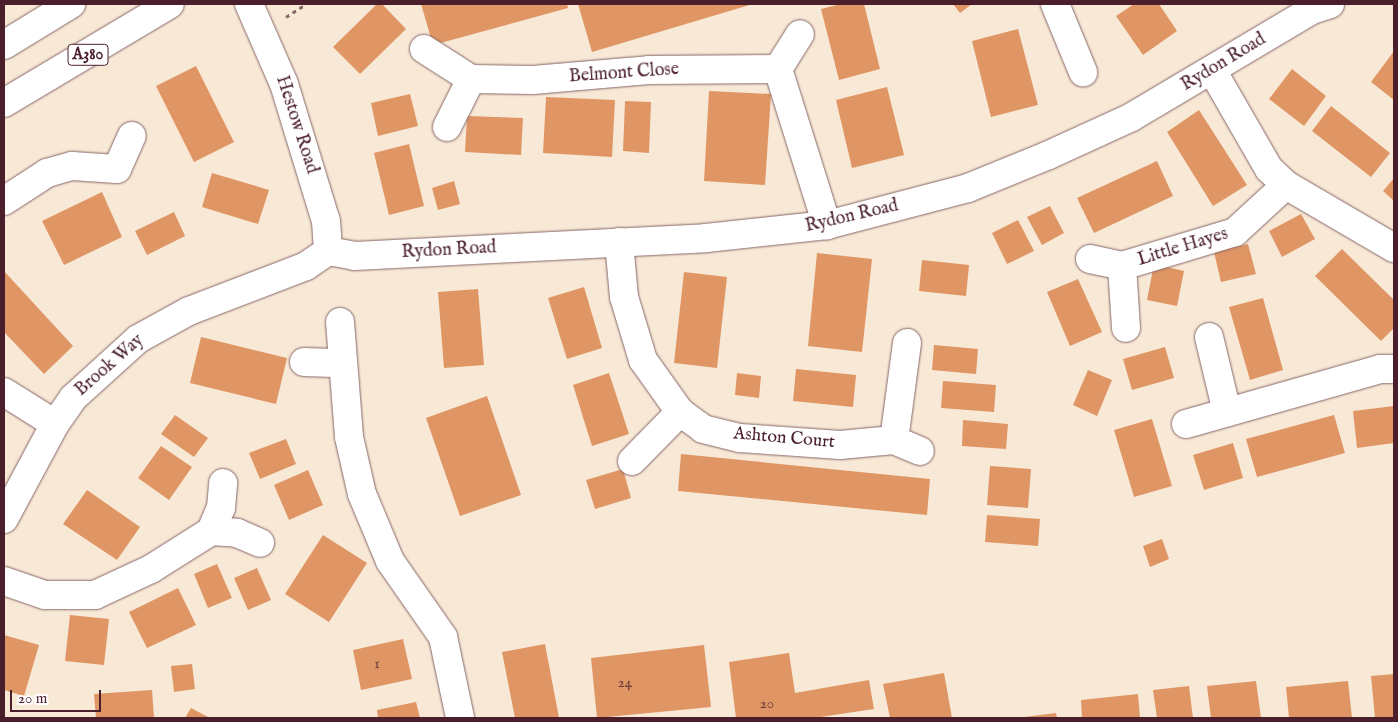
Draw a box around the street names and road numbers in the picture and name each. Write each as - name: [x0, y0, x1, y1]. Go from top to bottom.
- street label: Rydon Road: [1178, 29, 1270, 97]
- road number: A380: [67, 42, 109, 68]
- street label: Belmont Close: [568, 59, 680, 89]
- street label: Hestow Road: [270, 73, 322, 177]
- street label: Rydon Road: [803, 196, 901, 238]
- street label: Little Hayes: [1135, 224, 1231, 272]
- street label: Rydon Road: [401, 238, 497, 264]
- street label: Brook Way: [71, 330, 149, 402]
- street label: Ashton Court: [732, 424, 836, 454]

